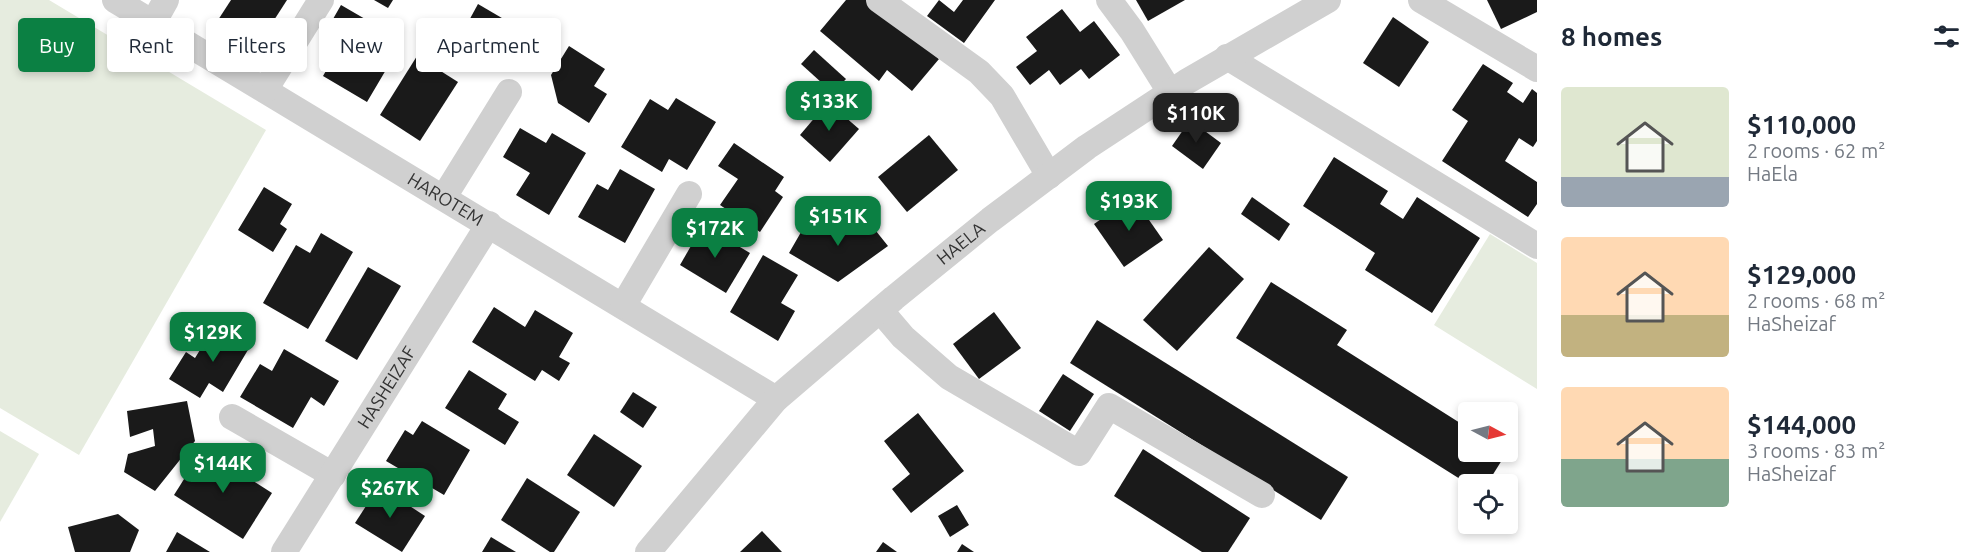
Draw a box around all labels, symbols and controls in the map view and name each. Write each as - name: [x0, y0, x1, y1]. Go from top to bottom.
- chip: Buy: [18, 18, 95, 72]
- chip: Rent: [107, 18, 194, 72]
- chip: Filters: [206, 18, 307, 72]
- chip: New: [319, 18, 404, 72]
- chip: Apartment: [416, 18, 561, 72]
- icon: filters: [1930, 20, 1963, 53]
- text: 8 homes: [1561, 22, 1662, 51]
- pin: $133K: [787, 81, 871, 132]
- text: $133K: [800, 89, 858, 112]
- pin: $110K: [1154, 93, 1238, 144]
- text: $110K: [1167, 101, 1225, 124]
- text: $110,000: [1747, 110, 1856, 139]
- icon: home: [1609, 111, 1681, 183]
- text: 2 rooms · 62 m²: [1747, 139, 1885, 162]
- text: HaEla: [1747, 162, 1798, 185]
- street label: HAROTEM: [404, 168, 487, 229]
- pin: $193K: [1087, 181, 1171, 232]
- text: $193K: [1100, 189, 1158, 212]
- pin: $151K: [796, 196, 880, 247]
- text: $151K: [809, 204, 867, 227]
- pin: $172K: [673, 208, 757, 259]
- text: $172K: [686, 216, 744, 239]
- street label: HAELA: [932, 217, 988, 268]
- text: $129,000: [1747, 260, 1856, 289]
- icon: home: [1609, 261, 1681, 333]
- text: 2 rooms · 68 m²: [1747, 289, 1885, 312]
- pin: $129K: [171, 312, 255, 363]
- text: HaSheizaf: [1747, 312, 1836, 335]
- text: $129K: [184, 320, 242, 343]
- street label: HASHEIZAF: [353, 342, 419, 432]
- north arrow: [1458, 402, 1518, 462]
- map controls: [1458, 402, 1518, 534]
- text: $144,000: [1747, 410, 1856, 439]
- icon: home: [1609, 411, 1681, 483]
- text: 3 rooms · 83 m²: [1747, 439, 1885, 462]
- pin: $144K: [181, 443, 265, 494]
- text: $144K: [194, 451, 252, 474]
- text: HaSheizaf: [1747, 462, 1836, 485]
- pin: $267K: [348, 468, 432, 519]
- button: locate: [1458, 474, 1518, 534]
- text: $267K: [361, 476, 419, 499]

